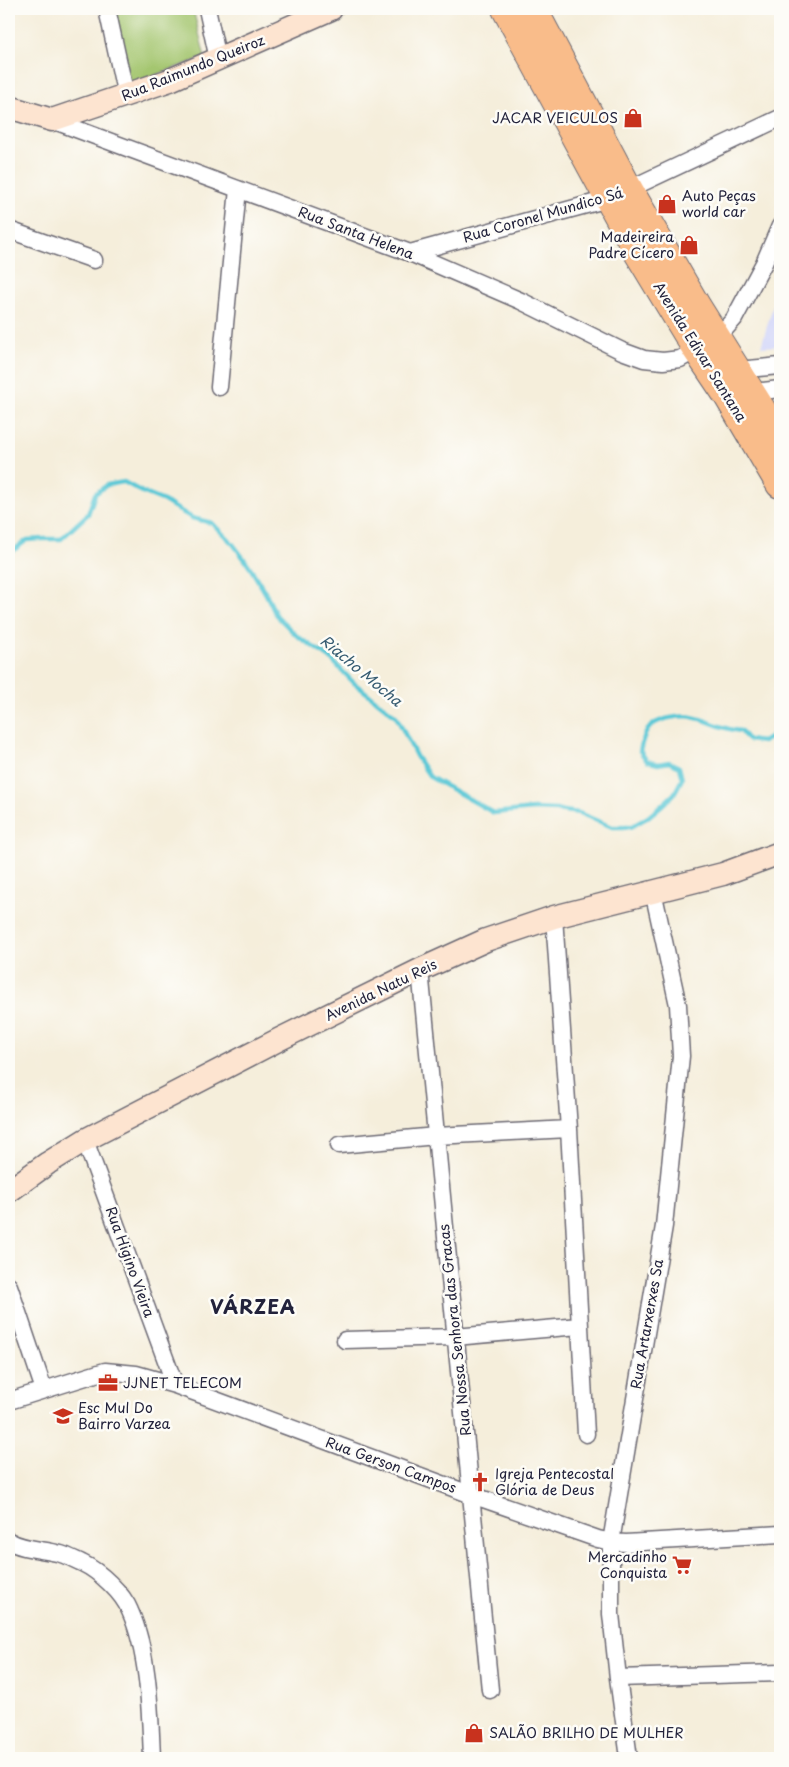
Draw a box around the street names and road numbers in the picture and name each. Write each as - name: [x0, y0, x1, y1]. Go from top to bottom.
- street label: Rua Raimundo Queiroz: [118, 29, 268, 106]
- street label: Rua Coronel Mundico Sá: [460, 182, 626, 247]
- street label: Rua Santa Helena: [295, 201, 417, 264]
- street label: Avenida Edivar Santana: [649, 278, 752, 426]
- street label: Avenida Natu Reis: [321, 953, 440, 1026]
- street label: Rua Higino Vieira: [101, 1204, 160, 1320]
- street label: Rua Nossa Senhora das Gracas: [433, 1223, 476, 1437]
- street label: Rua Artarxerxes Sa: [625, 1257, 668, 1391]
- street label: Rua Gerson Campos: [323, 1431, 459, 1498]

